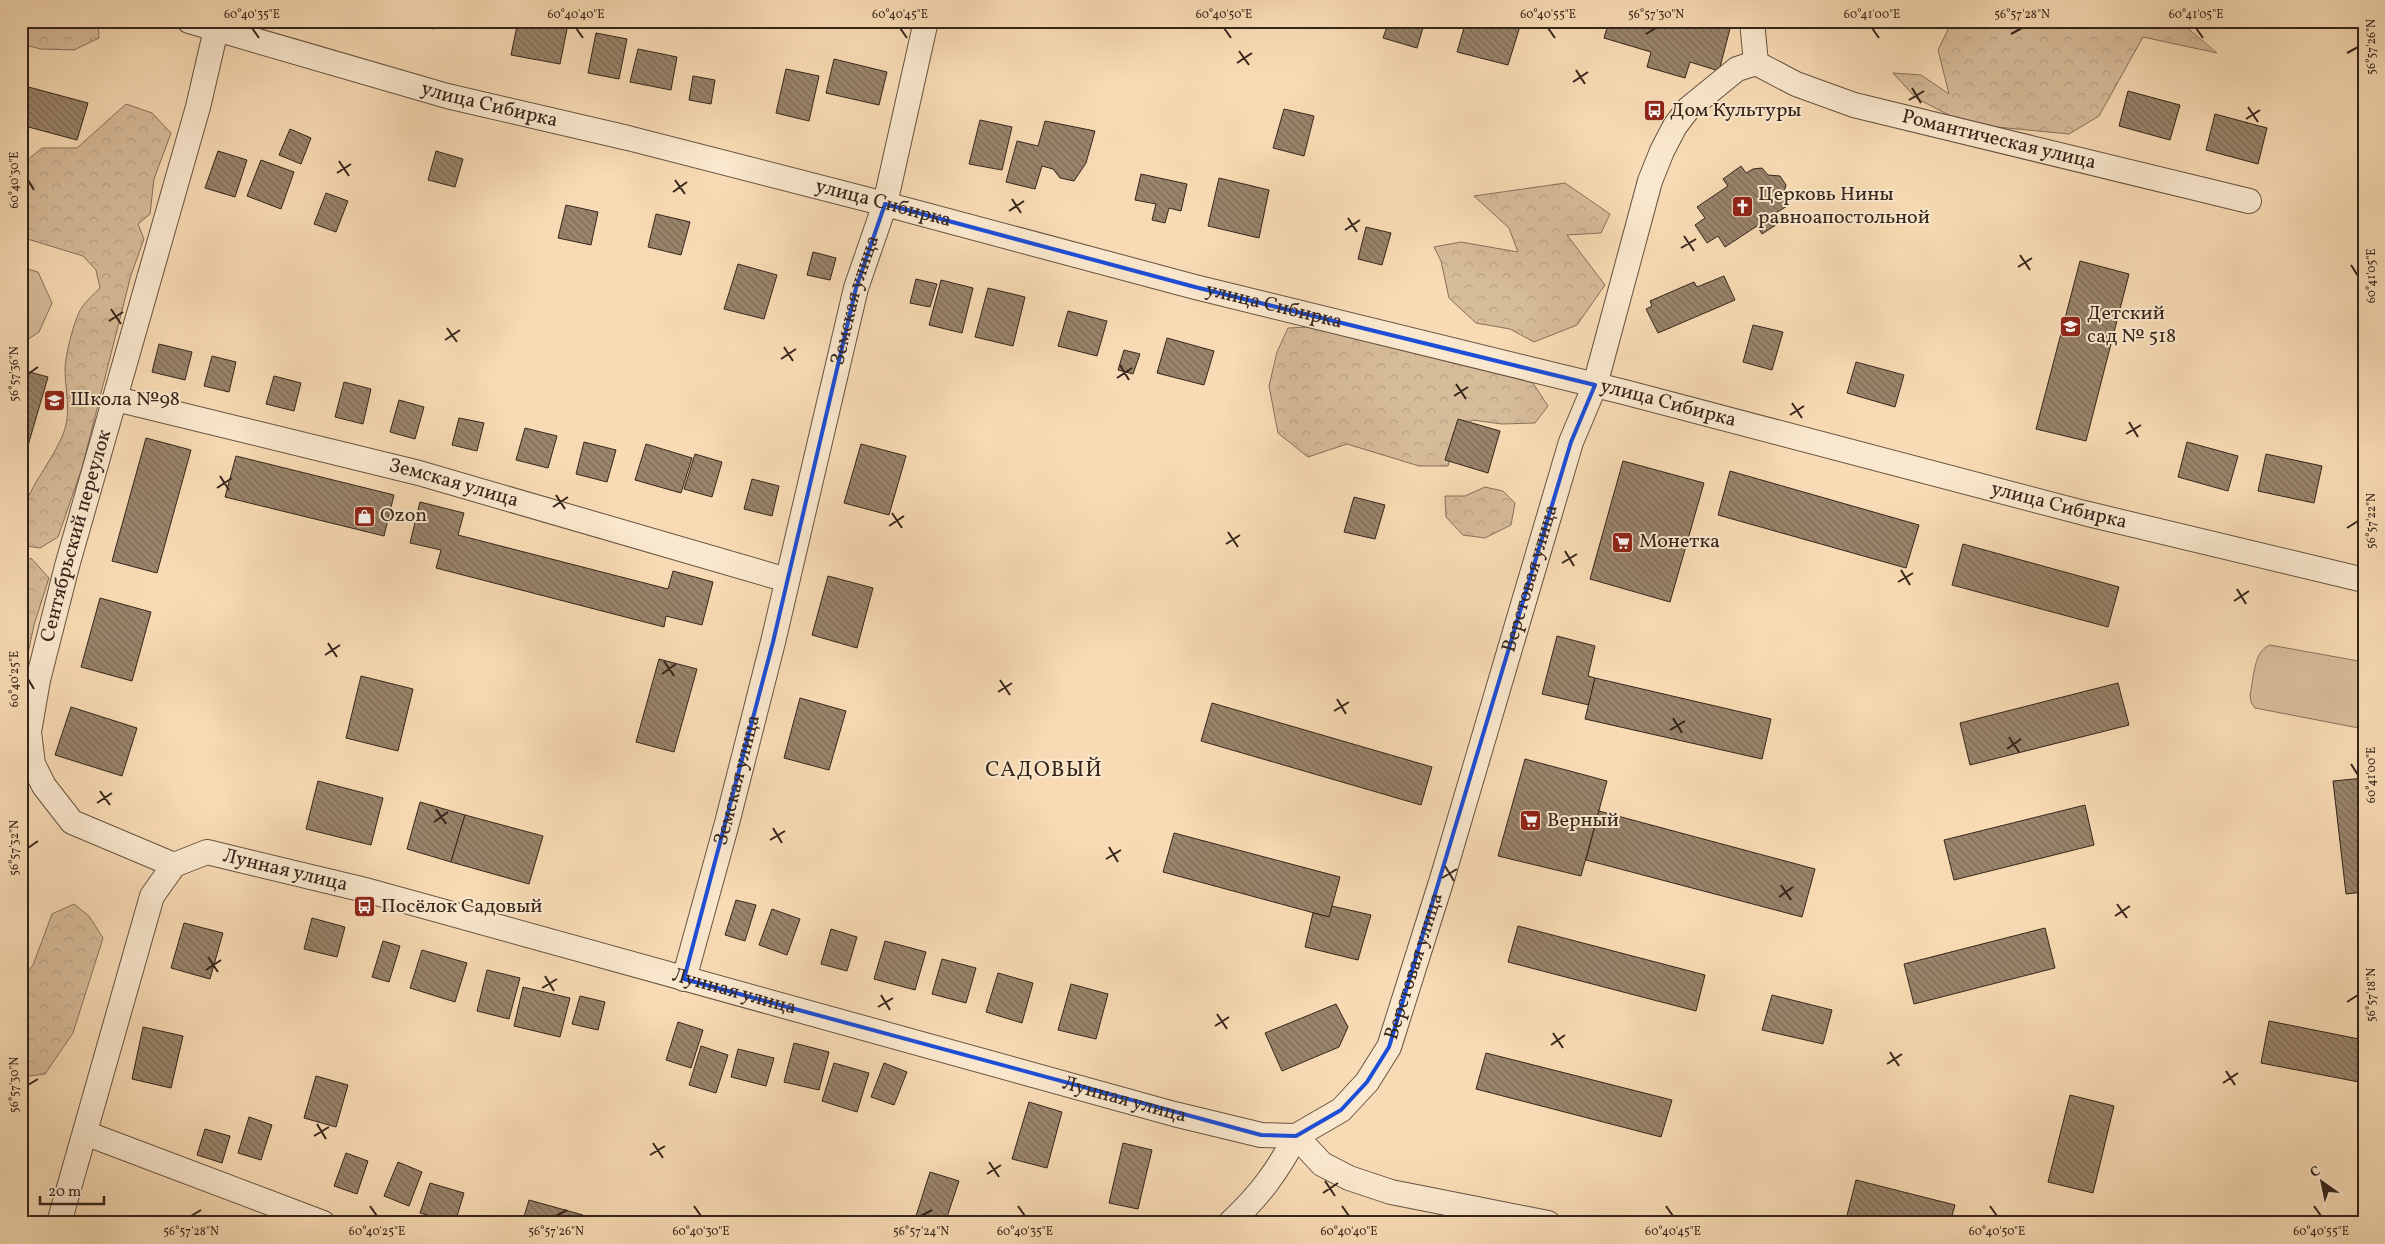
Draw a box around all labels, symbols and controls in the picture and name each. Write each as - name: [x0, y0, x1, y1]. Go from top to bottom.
- text: 60°40'35"E: [224, 7, 280, 23]
- text: 60°40'40"E: [547, 7, 605, 23]
- text: 60°40'45"E: [872, 7, 928, 23]
- text: 60°40'50"E: [1196, 7, 1252, 23]
- text: 60°40'55"E: [1520, 7, 1576, 23]
- text: 56°57'30"N: [1628, 7, 1684, 23]
- text: 60°41'00"E: [1844, 7, 1900, 23]
- text: 56°57'28"N: [1994, 7, 2050, 23]
- text: 60°41'05"E: [2169, 7, 2223, 23]
- text: 56°57'26"N: [2364, 19, 2380, 75]
- street label: улица Сибирка: [418, 75, 561, 135]
- place label: Дом Культуры: [1670, 97, 1801, 125]
- bus stop icon: Дом Культуры: [1642, 99, 1666, 123]
- street label: Романтическая улица: [1899, 103, 2099, 177]
- text: 60°40'30"E: [7, 151, 23, 209]
- street label: улица Сибирка: [812, 173, 954, 235]
- place label: Церковь Нины равноапостольной: [1758, 181, 1930, 232]
- church icon: Церковь Нины равноапостольной: [1730, 194, 1754, 218]
- street label: Земская улица: [824, 232, 887, 368]
- text: 60°41'05"E: [2364, 249, 2380, 303]
- street label: улица Сибирка: [1203, 276, 1345, 337]
- place label: Детский сад № 518: [2087, 300, 2176, 351]
- school or university icon: Детский сад № 518: [2059, 314, 2083, 338]
- text: 56°57'36"N: [7, 346, 23, 402]
- street label: улица Сибирка: [1597, 373, 1739, 435]
- place label: Школа №98: [70, 386, 180, 414]
- school or university icon: Школа №98: [42, 388, 66, 412]
- street label: Сентябрьский переулок: [34, 426, 119, 645]
- street label: Земская улица: [386, 452, 522, 515]
- street label: улица Сибирка: [1988, 475, 2130, 537]
- text: 56°57'22"N: [2364, 493, 2380, 549]
- street label: Верстовая улица: [1496, 501, 1566, 656]
- place label: Ozon: [380, 502, 427, 530]
- shop icon: Ozon: [352, 504, 376, 528]
- place label: Монетка: [1639, 528, 1720, 556]
- supermarket icon: Монетка: [1611, 530, 1635, 554]
- text: 60°40'25"E: [7, 651, 23, 707]
- street label: Земская улица: [707, 712, 768, 849]
- text: 60°41'00"E: [2364, 747, 2380, 803]
- district label: САДОВЫЙ: [985, 755, 1103, 786]
- place label: Верный: [1547, 807, 1619, 835]
- supermarket icon: Верный: [1519, 809, 1543, 833]
- text: 56°57'32"N: [7, 820, 23, 876]
- street label: Лунная улица: [220, 842, 351, 899]
- street label: Верстовая улица: [1378, 889, 1451, 1044]
- place label: Посёлок Садовый: [381, 893, 543, 921]
- bus stop icon: Посёлок Садовый: [353, 895, 377, 919]
- street label: Лунная улица: [669, 962, 799, 1023]
- text: 56°57'18"N: [2364, 968, 2380, 1022]
- text: 56°57'30"N: [7, 1057, 23, 1113]
- street label: Лунная улица: [1059, 1070, 1189, 1131]
- north arrow: [2298, 1156, 2348, 1206]
- text: С: [2307, 1162, 2325, 1183]
- scale bar: [40, 1174, 104, 1206]
- text: 20 m: [48, 1182, 81, 1203]
- text: 56°57'28"N: [163, 1224, 219, 1240]
- text: 60°40'25"E: [349, 1224, 405, 1240]
- text: 56°57'26"N: [528, 1224, 584, 1240]
- text: 60°40'30"E: [672, 1224, 730, 1240]
- text: 56°57'24"N: [893, 1224, 949, 1240]
- text: 60°40'35"E: [997, 1224, 1053, 1240]
- text: 60°40'40"E: [1320, 1224, 1378, 1240]
- text: 60°40'45"E: [1645, 1224, 1701, 1240]
- text: 60°40'50"E: [1969, 1224, 2025, 1240]
- text: 60°40'55"E: [2293, 1224, 2349, 1240]

